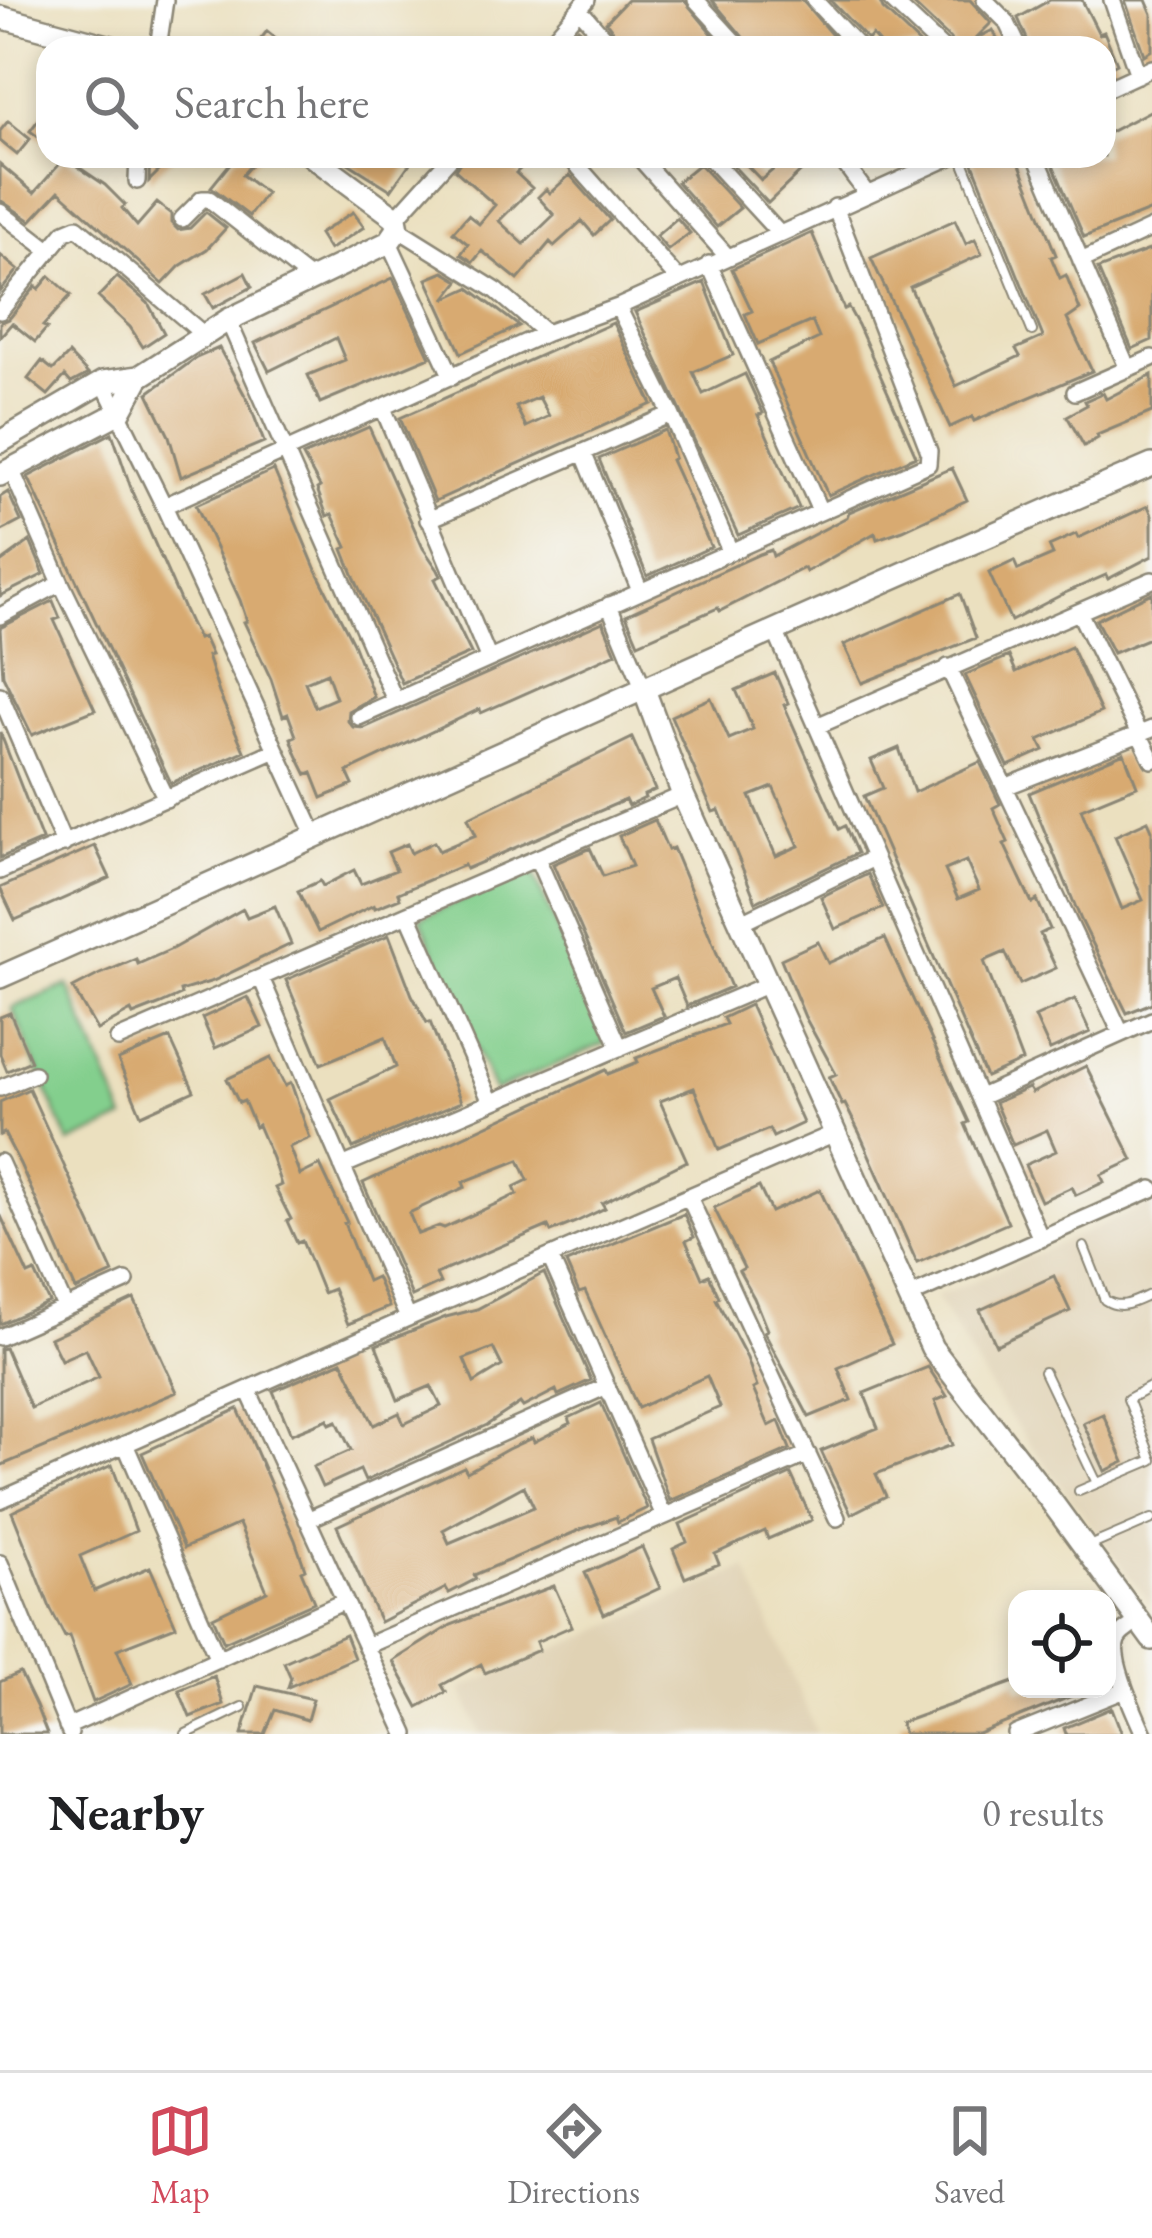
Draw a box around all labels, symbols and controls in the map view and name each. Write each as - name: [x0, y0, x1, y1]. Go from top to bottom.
- search box: [36, 36, 1116, 168]
- icon: search: [78, 69, 144, 135]
- text: Search here: [174, 73, 369, 131]
- map controls: [1008, 1590, 1116, 1698]
- button: locate: [1008, 1590, 1116, 1698]
- text: Nearby: [48, 1779, 204, 1845]
- text: 0 results: [982, 1787, 1104, 1838]
- tab: Map: [147, 2098, 213, 2213]
- tab: Directions: [507, 2098, 640, 2213]
- tab: Saved: [934, 2098, 1005, 2213]

